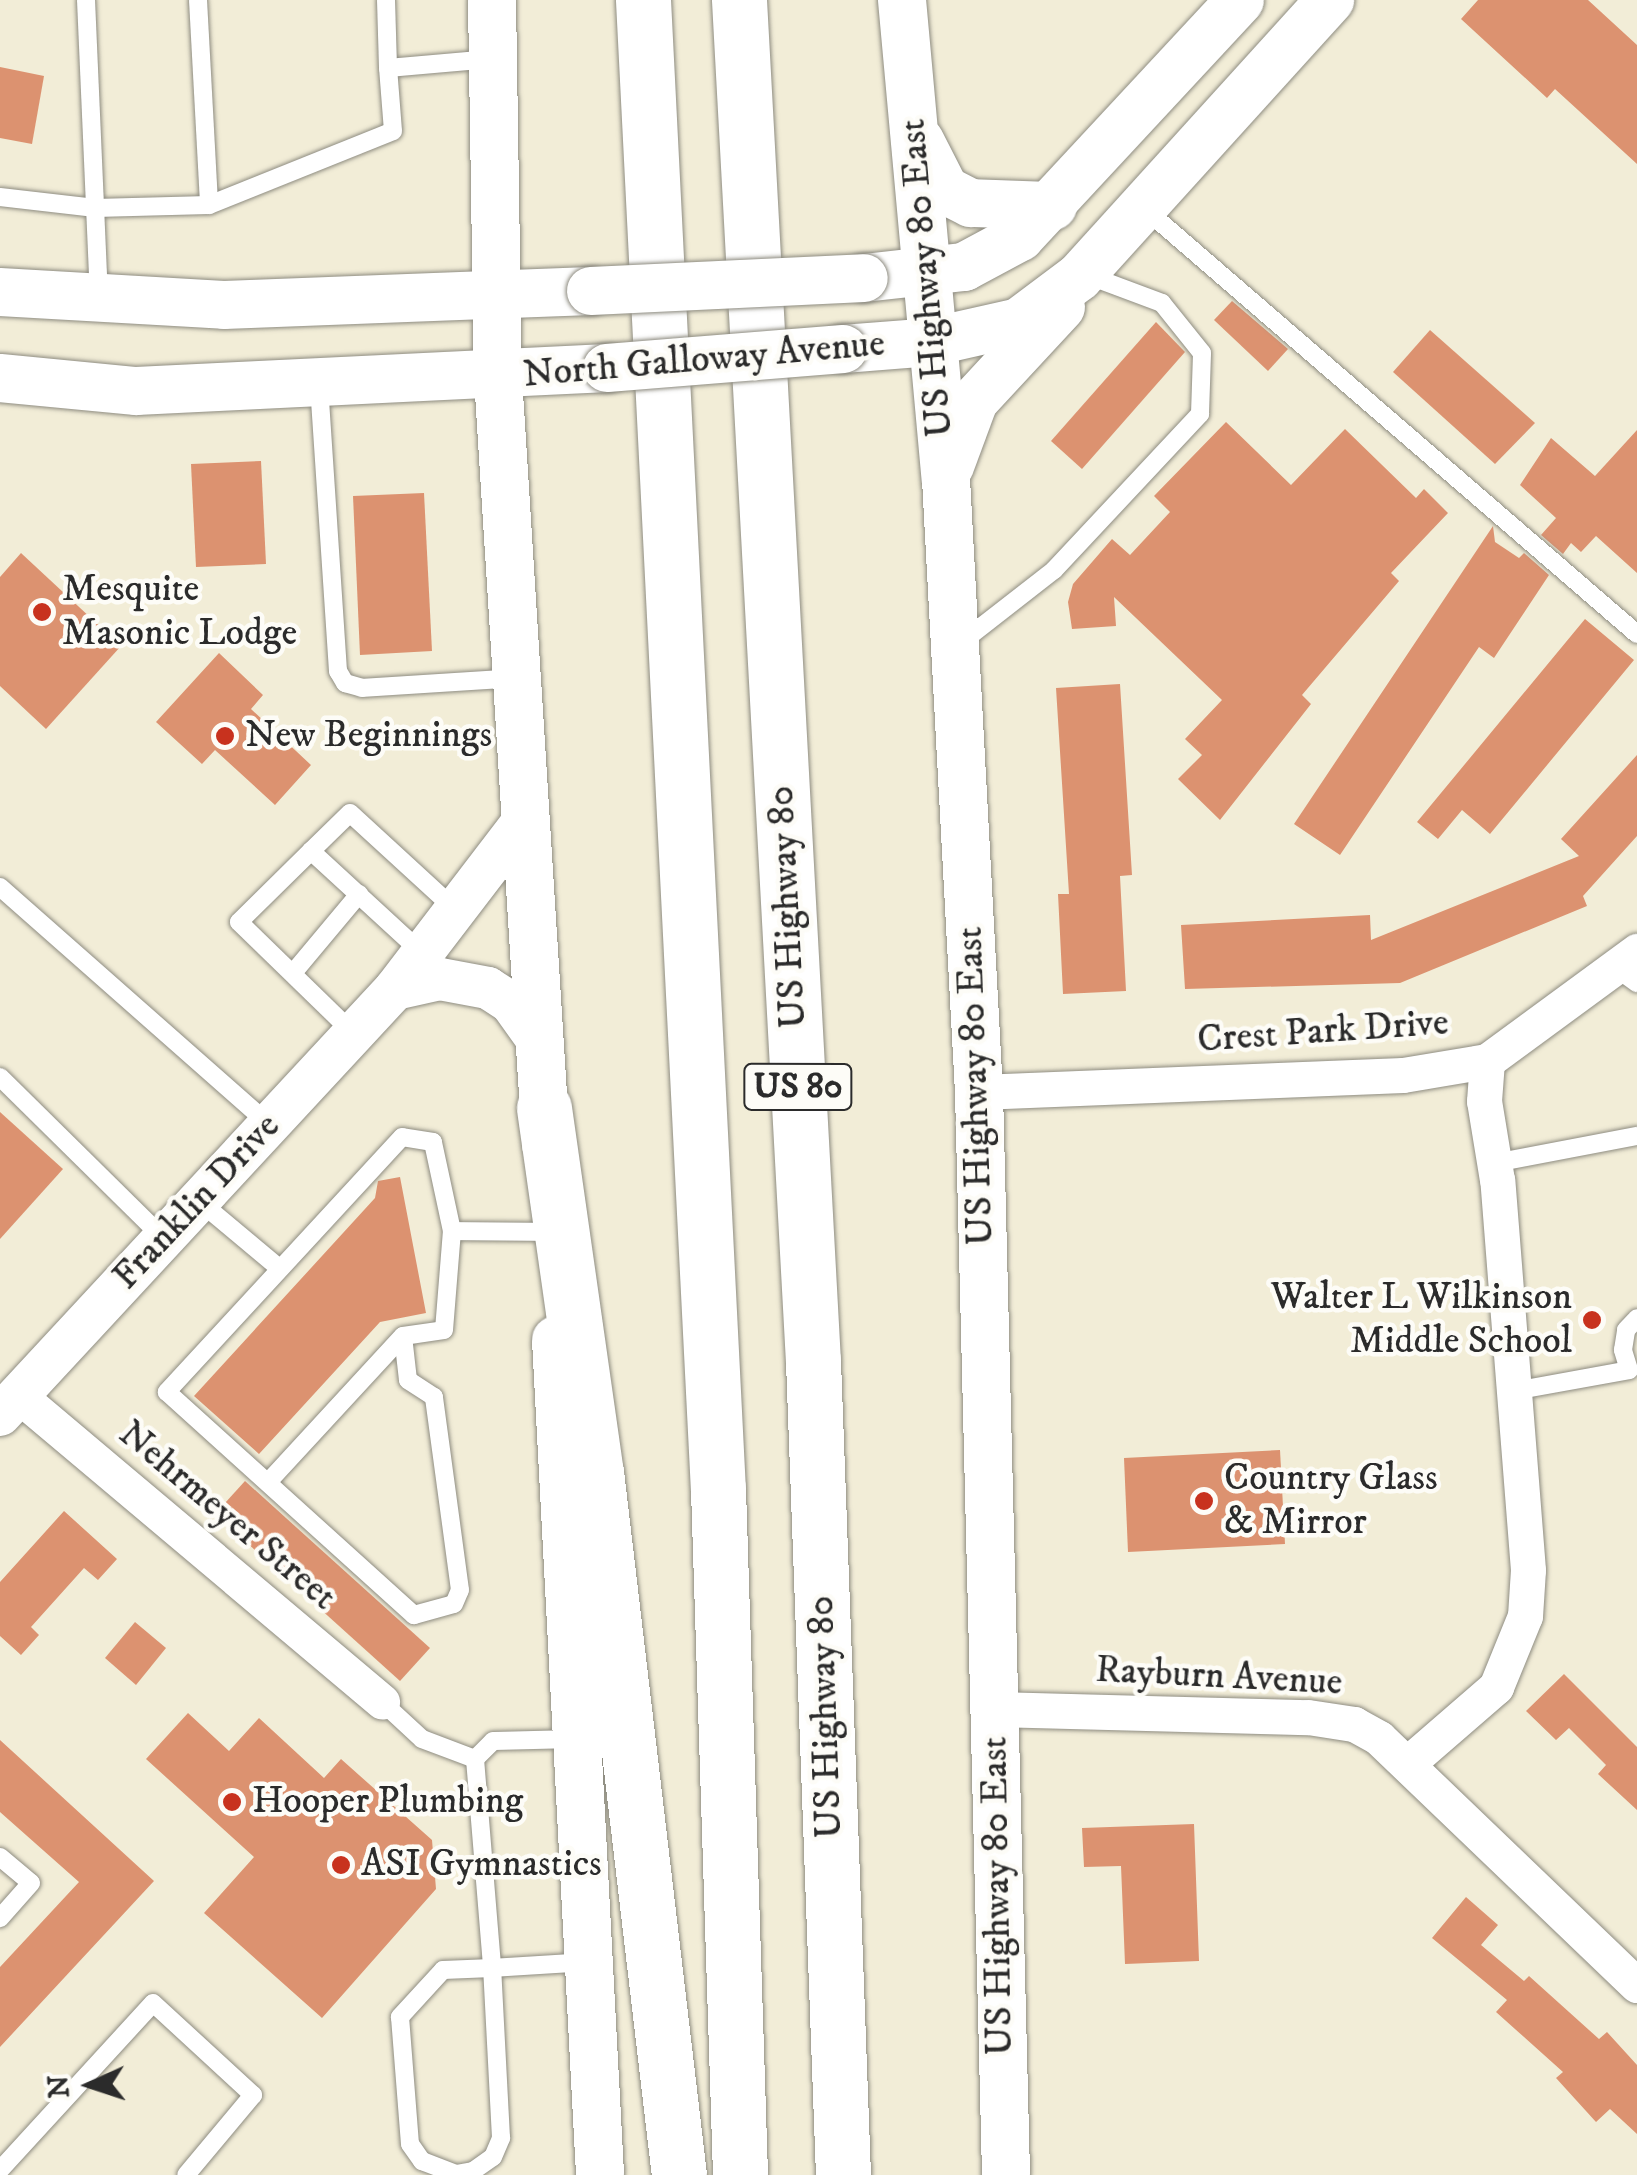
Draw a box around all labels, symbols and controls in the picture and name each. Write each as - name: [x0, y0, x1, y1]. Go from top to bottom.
- street label: US Highway 80 East: [890, 117, 964, 439]
- street label: North Galloway Avenue: [521, 321, 887, 399]
- place label: Mesquite Masonic Lodge: [62, 567, 297, 656]
- marker: Mesquite Masonic Lodge: [31, 601, 53, 623]
- place label: New Beginnings: [245, 713, 492, 759]
- marker: New Beginnings: [214, 725, 236, 747]
- street label: US Highway 80: [759, 784, 817, 1030]
- street label: US Highway 80 East: [948, 926, 1004, 1246]
- street label: Crest Park Drive: [1196, 1000, 1450, 1064]
- road number: US 80: [743, 1057, 853, 1117]
- street label: Franklin Drive: [104, 1104, 290, 1300]
- place label: Walter L Wilkinson Middle School: [1271, 1275, 1572, 1365]
- marker: Walter L Wilkinson Middle School: [1581, 1309, 1603, 1331]
- street label: Nehrmeyer Street: [109, 1412, 345, 1620]
- place label: Country Glass & Mirror: [1224, 1456, 1438, 1546]
- marker: Country Glass & Mirror: [1193, 1490, 1215, 1512]
- street label: US Highway 80: [799, 1595, 853, 1839]
- street label: Rayburn Avenue: [1094, 1648, 1344, 1706]
- street label: US Highway 80 East: [972, 1736, 1024, 2056]
- place label: Hooper Plumbing: [252, 1779, 523, 1825]
- marker: Hooper Plumbing: [221, 1791, 243, 1813]
- place label: ASI Gymnastics: [361, 1842, 602, 1888]
- marker: ASI Gymnastics: [330, 1854, 352, 1876]
- north arrow: [40, 2035, 140, 2135]
- text: N: [41, 2074, 78, 2099]

